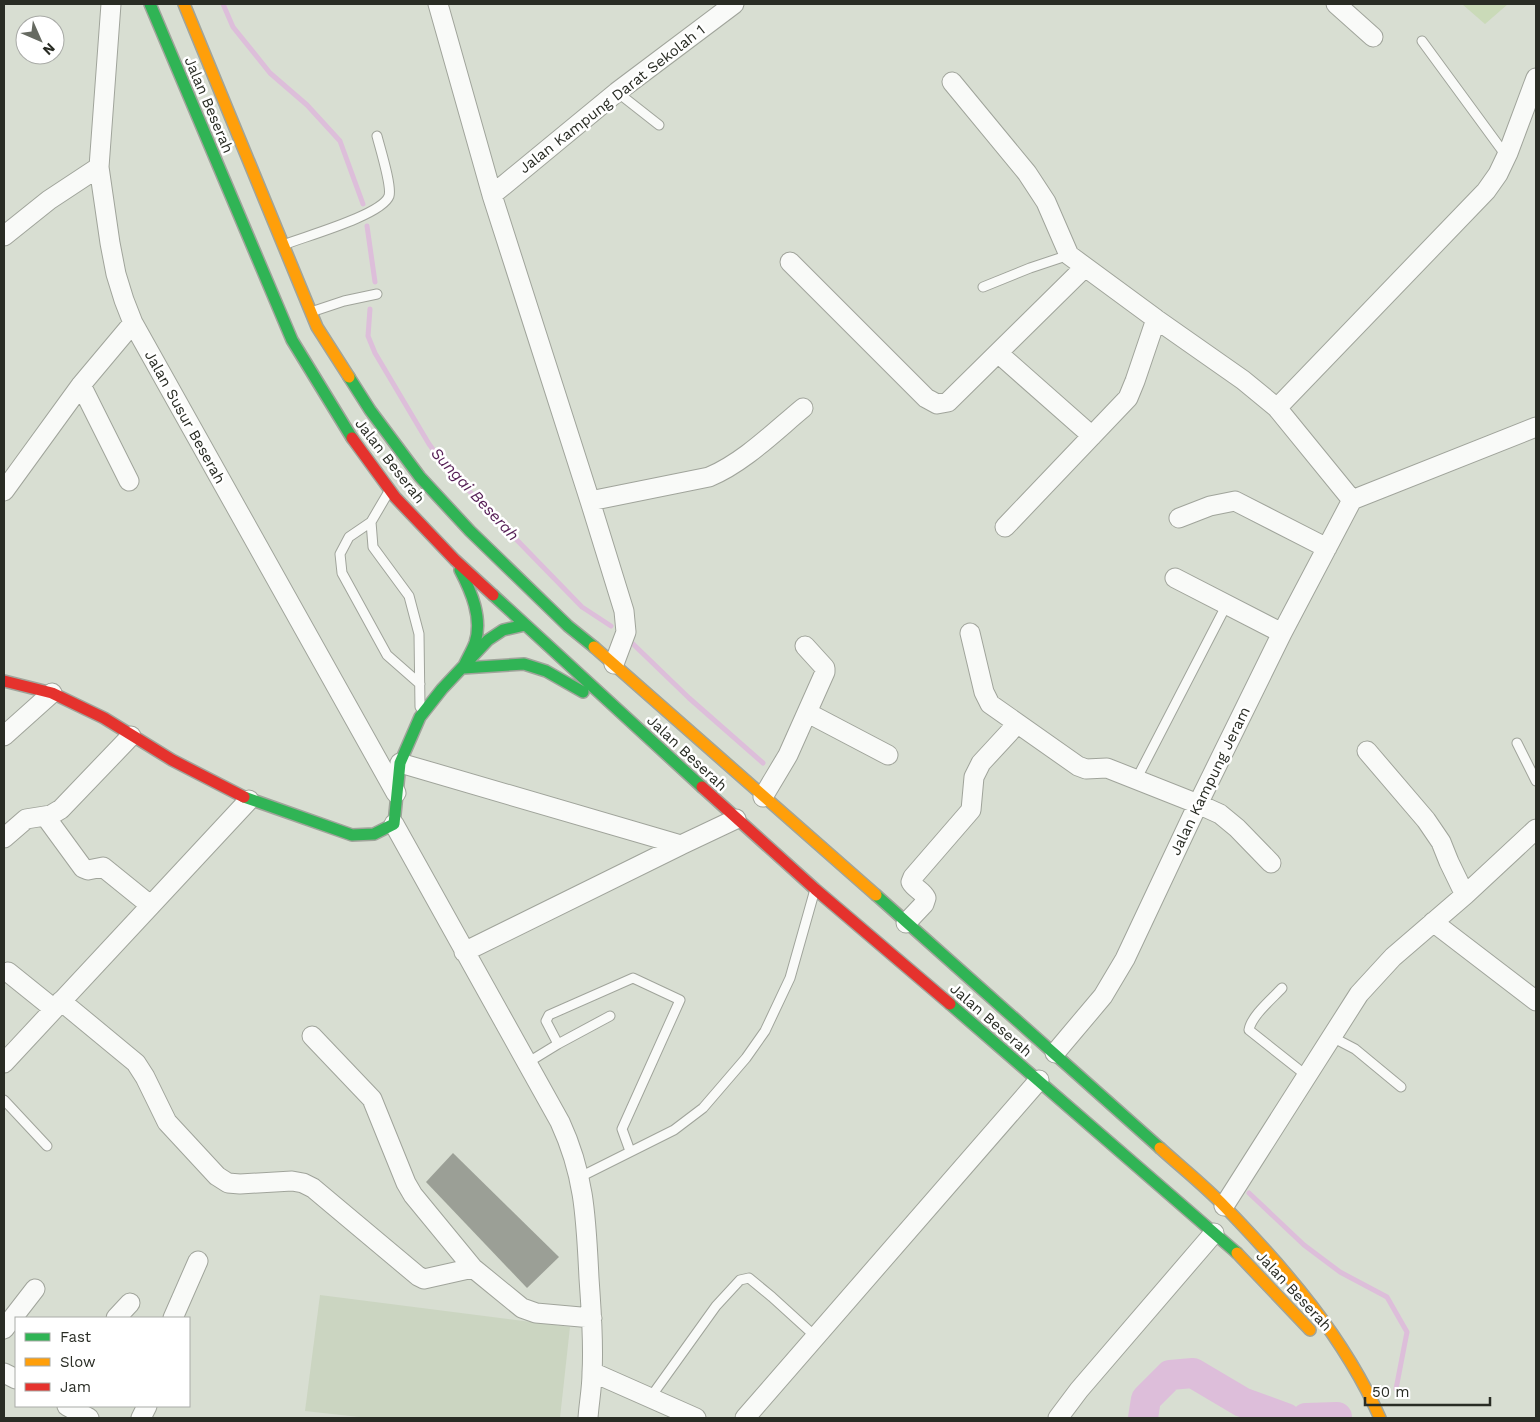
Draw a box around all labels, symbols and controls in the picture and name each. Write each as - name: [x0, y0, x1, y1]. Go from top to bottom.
- north arrow: [15, 15, 65, 65]
- street label: Jalan Kampung Darat Sekolah 1: [515, 21, 709, 177]
- text: N: [40, 40, 59, 59]
- street label: Jalan Beserah: [181, 54, 237, 156]
- street label: Jalan Susur Beserah: [141, 347, 229, 487]
- street label: Jalan Beserah: [351, 415, 429, 507]
- water label: Sungai Beserah: [427, 443, 523, 545]
- street label: Jalan Kampung Jeram: [1166, 704, 1254, 858]
- street label: Jalan Beserah: [643, 711, 731, 795]
- street label: Jalan Beserah: [946, 979, 1036, 1061]
- street label: Jalan Beserah: [1252, 1247, 1336, 1335]
- legend: [15, 1317, 190, 1407]
- text: Fast: [60, 1328, 92, 1346]
- text: Slow: [60, 1353, 96, 1371]
- scale bar: [1365, 1374, 1490, 1406]
- text: Jam: [60, 1378, 91, 1396]
- text: 50 m: [1372, 1383, 1409, 1401]

